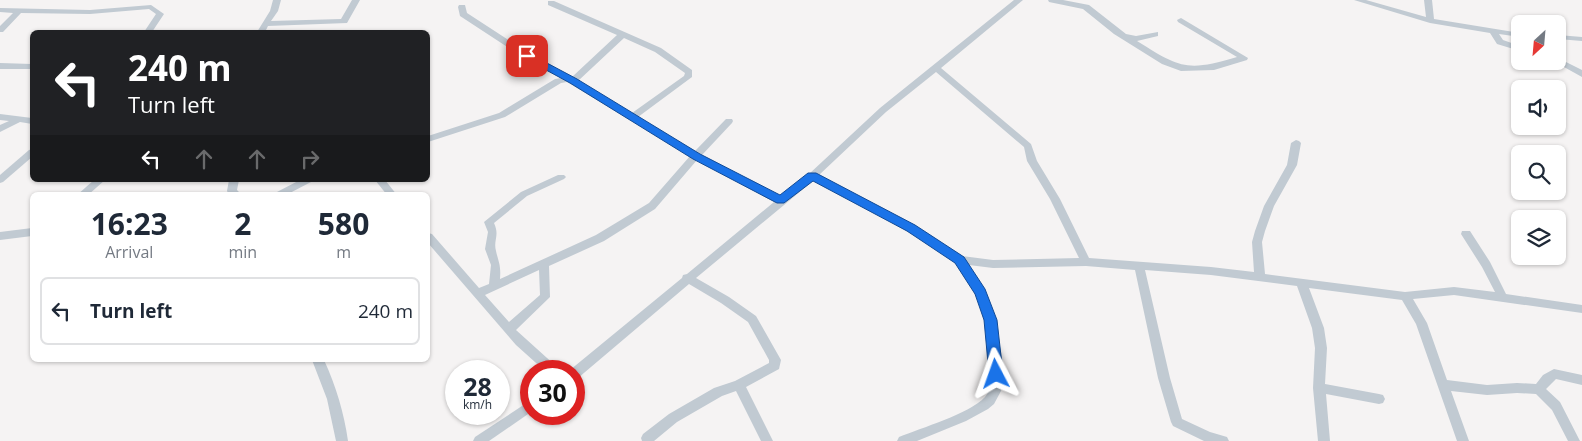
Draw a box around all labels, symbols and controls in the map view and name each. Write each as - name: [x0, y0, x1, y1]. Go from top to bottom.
- north arrow: [1511, 15, 1566, 70]
- map controls: [1511, 15, 1566, 265]
- pin: [506, 35, 548, 77]
- icon: arrive: [513, 42, 541, 70]
- text: 240 m: [128, 44, 232, 91]
- icon: left: [45, 50, 110, 115]
- button: sound: [1511, 80, 1566, 135]
- text: Turn left: [128, 89, 215, 119]
- icon: left: [137, 145, 165, 173]
- icon: ahead: [190, 145, 218, 173]
- icon: ahead: [243, 145, 271, 173]
- icon: right: [296, 145, 324, 173]
- button: search: [1511, 145, 1566, 200]
- text: 16:23: [91, 203, 168, 244]
- text: 2: [234, 203, 251, 244]
- text: 580: [318, 203, 369, 244]
- button: layers: [1511, 210, 1566, 265]
- text: Arrival: [105, 241, 153, 263]
- text: min: [229, 241, 257, 263]
- text: m: [336, 241, 351, 263]
- icon: left: [47, 297, 75, 325]
- text: Turn left: [90, 298, 172, 324]
- text: 240 m: [358, 298, 413, 324]
- position arrow: [969, 347, 1021, 399]
- speed limit sign: 30: [520, 360, 585, 425]
- text: 28: [463, 369, 492, 403]
- text: km/h: [463, 396, 492, 413]

